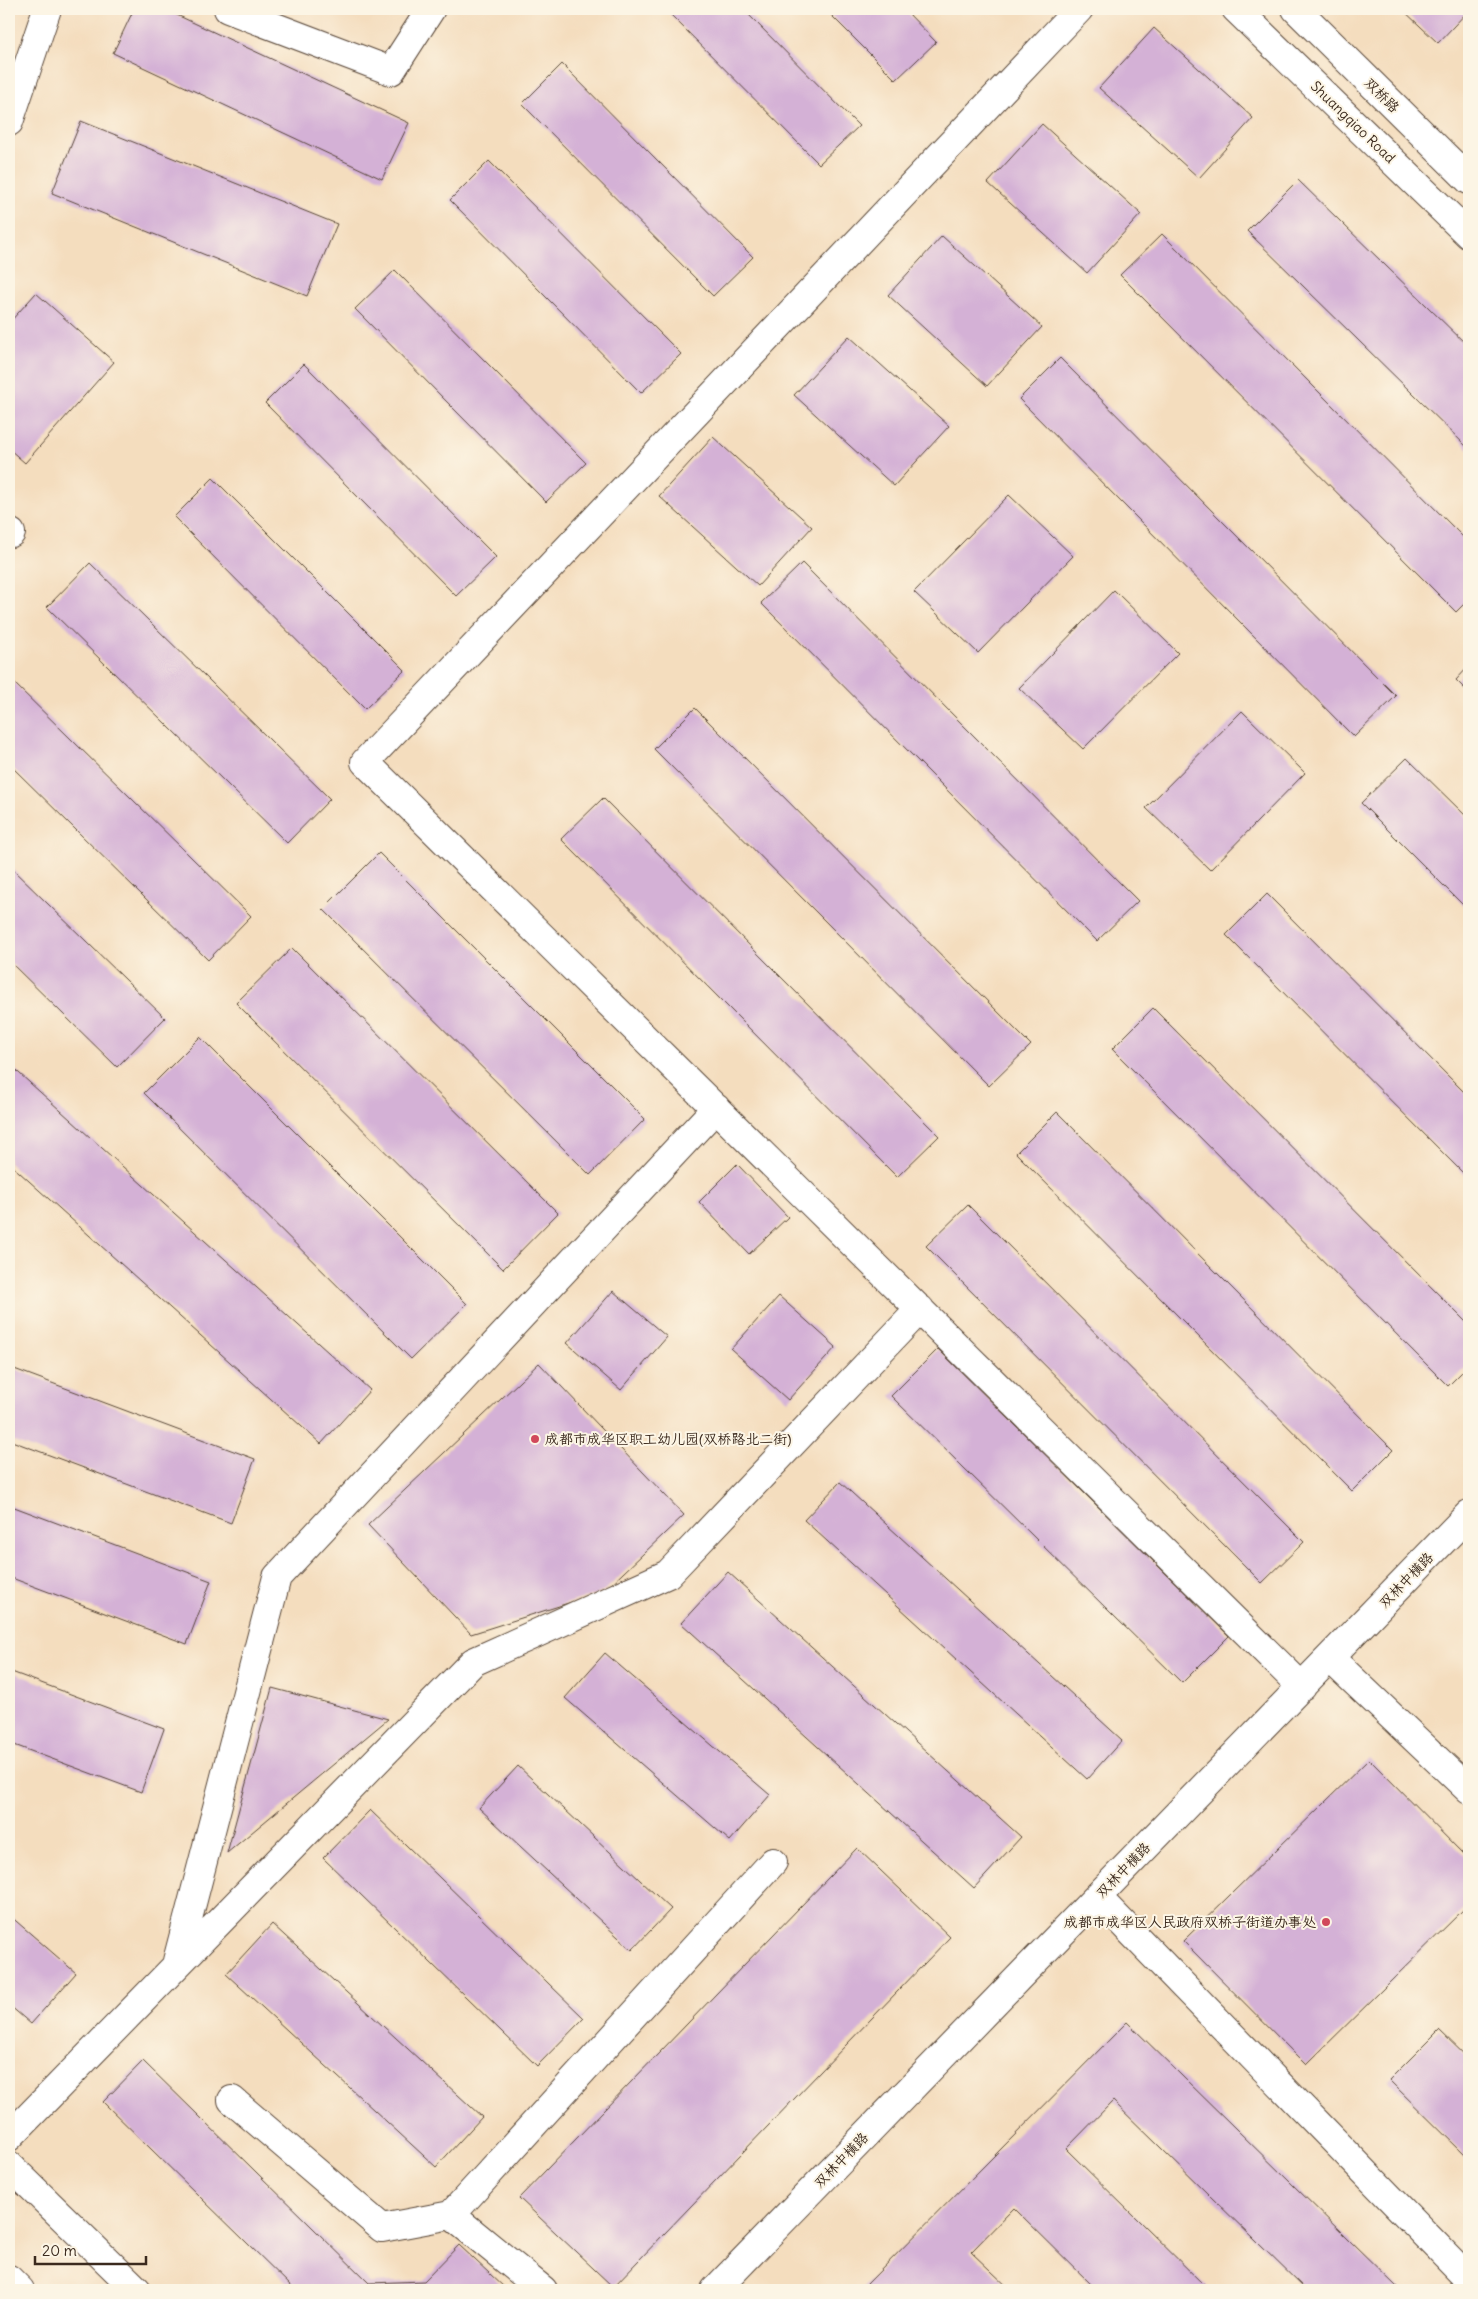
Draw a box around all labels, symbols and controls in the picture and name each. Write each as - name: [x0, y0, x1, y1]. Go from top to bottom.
- street label: 双桥路: [1361, 74, 1403, 116]
- street label: Shuangqiao Road: [1307, 77, 1399, 167]
- place label: 成都市成华区职工幼儿园(双桥路北二街): [545, 1430, 791, 1448]
- marker: 成都市成华区职工幼儿园(双桥路北二街): [529, 1433, 541, 1445]
- street label: 双林中横路: [1375, 1549, 1437, 1611]
- street label: 双林中横路: [1092, 1839, 1154, 1901]
- place label: 成都市成华区人民政府双桥子街道办事处: [1064, 1913, 1316, 1931]
- marker: 成都市成华区人民政府双桥子街道办事处: [1320, 1916, 1332, 1928]
- street label: 双林中横路: [810, 2129, 872, 2191]
- scale bar: [35, 2234, 146, 2266]
- text: 20 m: [42, 2241, 77, 2260]

